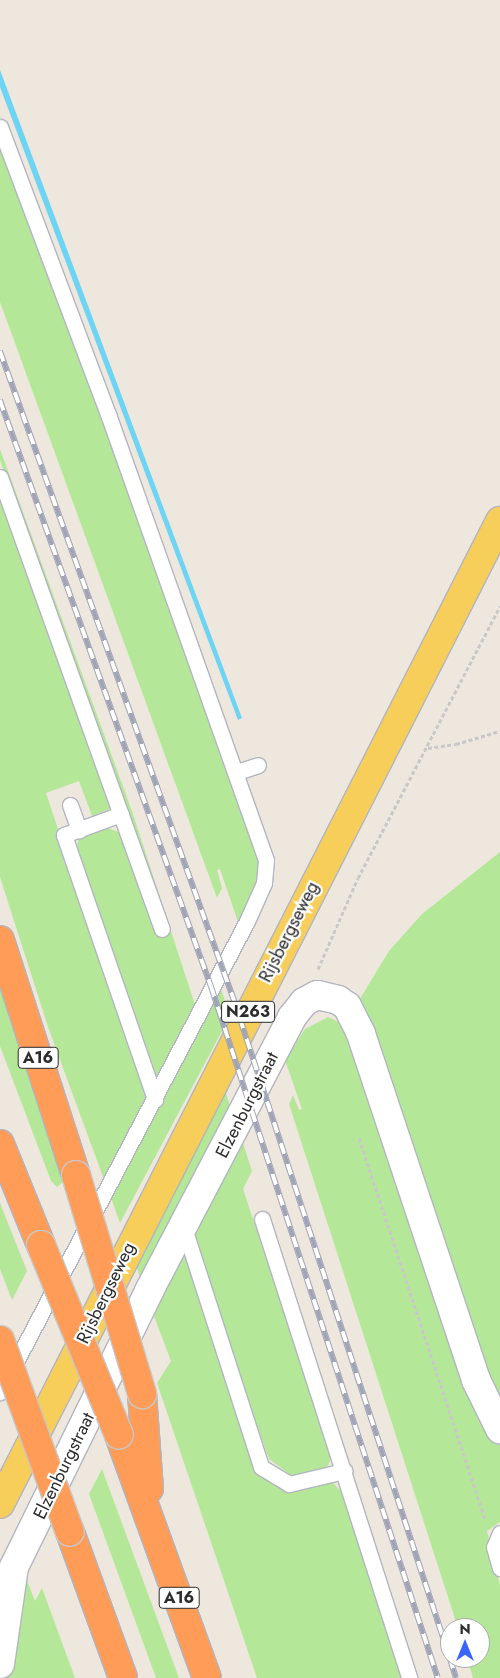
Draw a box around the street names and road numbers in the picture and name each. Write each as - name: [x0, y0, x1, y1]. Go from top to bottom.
- street label: Rijsbergseweg: [254, 878, 324, 986]
- road number: N263: [220, 999, 276, 1026]
- road number: A16: [17, 1044, 59, 1072]
- street label: Elzenburgstraat: [211, 1048, 283, 1162]
- street label: Rijsbergseweg: [72, 1239, 140, 1347]
- street label: Elzenburgstraat: [29, 1409, 99, 1523]
- road number: A16: [158, 1585, 200, 1612]

